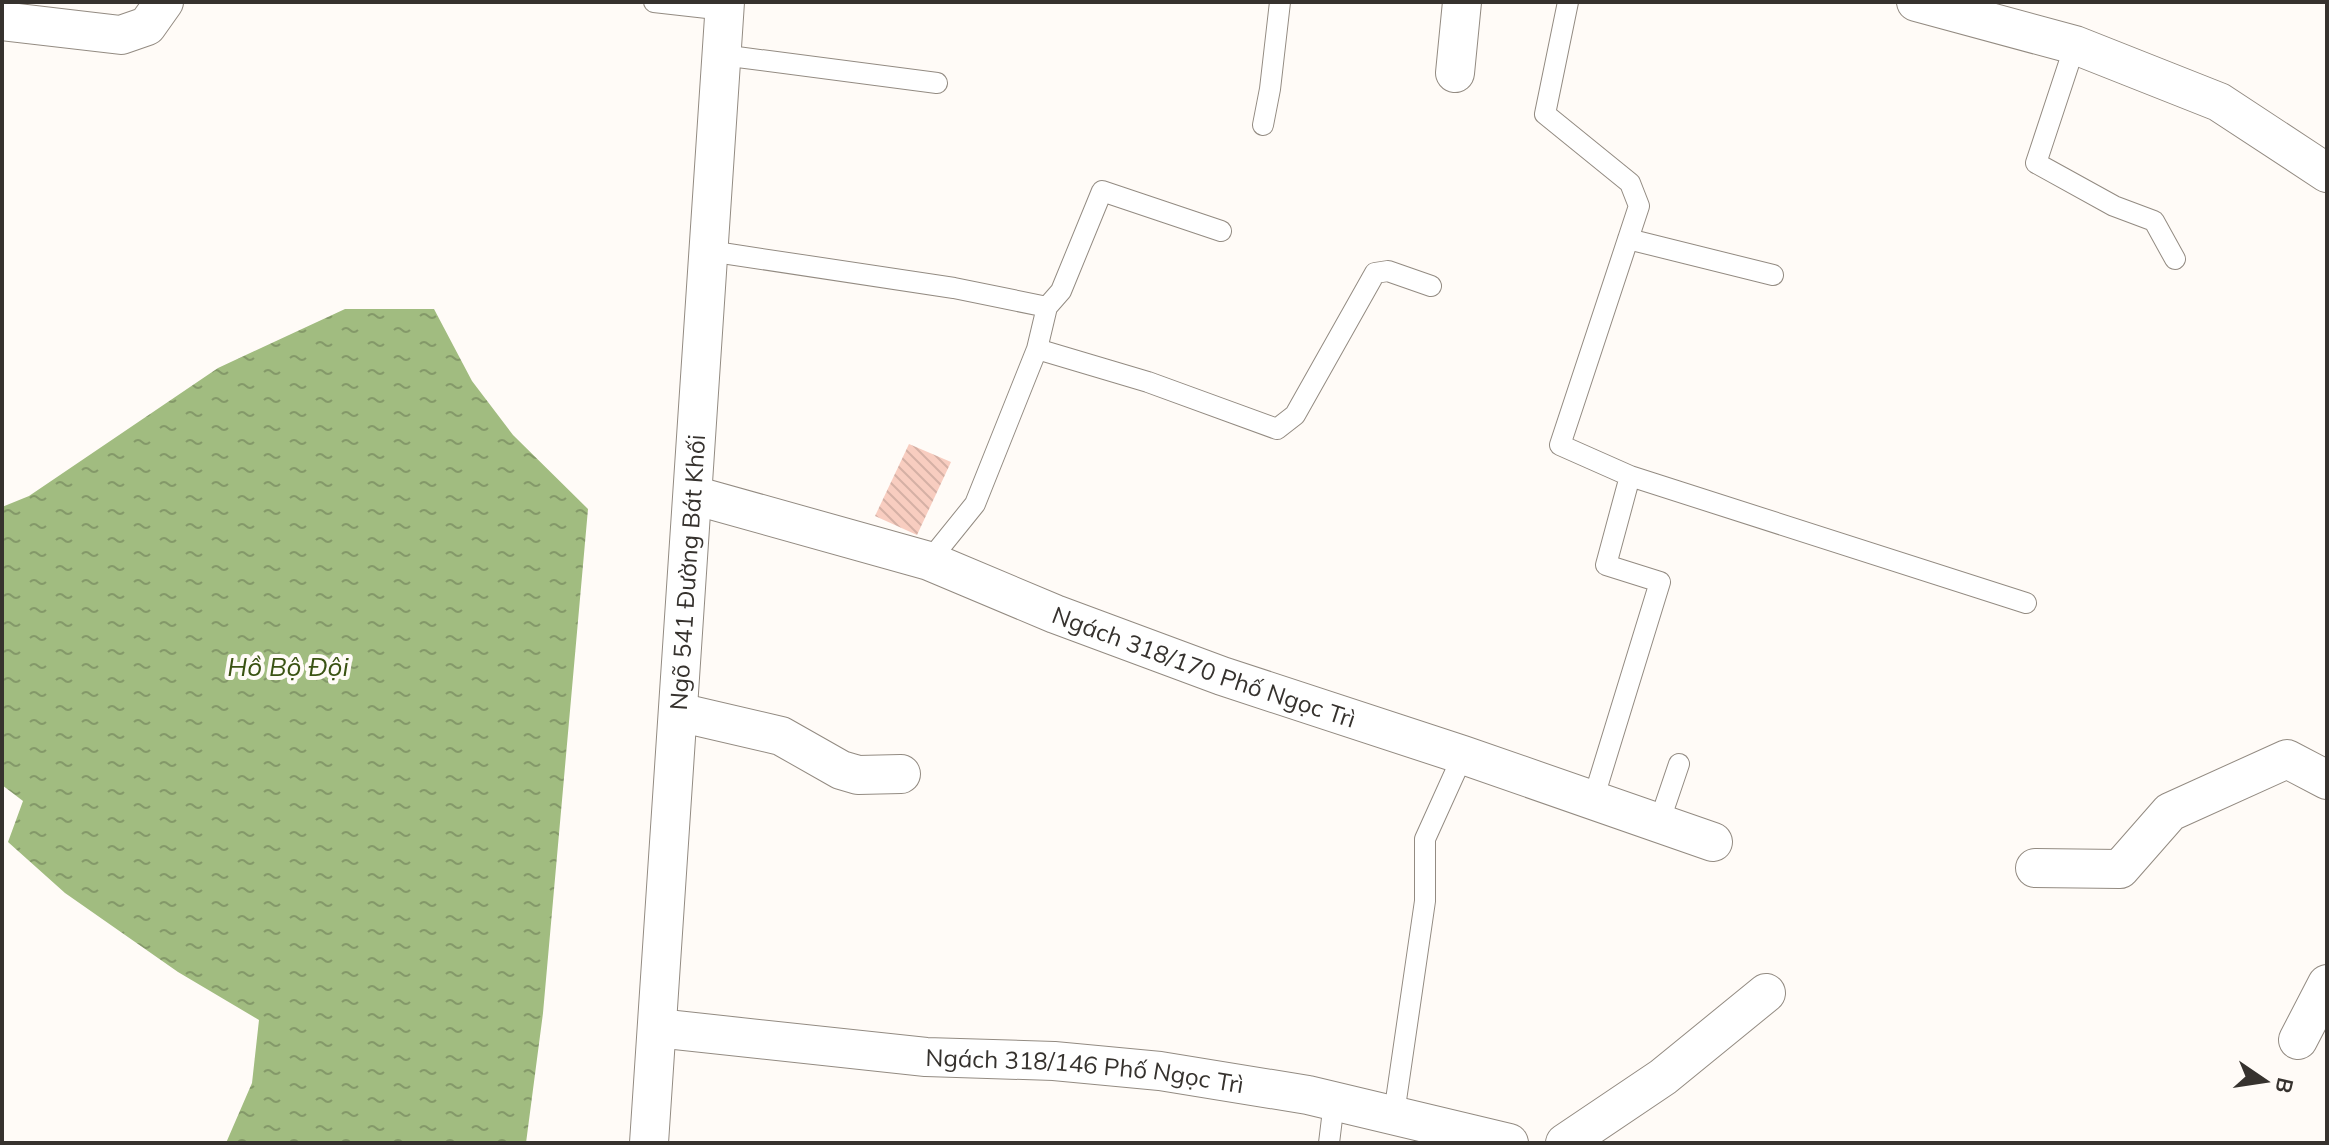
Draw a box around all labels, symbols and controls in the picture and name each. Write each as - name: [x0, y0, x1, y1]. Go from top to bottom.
- street label: Ngõ 541 Đường Bát Khối: [663, 433, 711, 711]
- street label: Ngách 318/170 Phố Ngọc Trì: [1048, 599, 1360, 734]
- water label: Hồ Bộ Đội: [227, 650, 349, 683]
- north arrow: [2225, 1041, 2305, 1121]
- street label: Ngách 318/146 Phố Ngọc Trì: [925, 1042, 1246, 1099]
- text: B: [2269, 1075, 2300, 1096]

